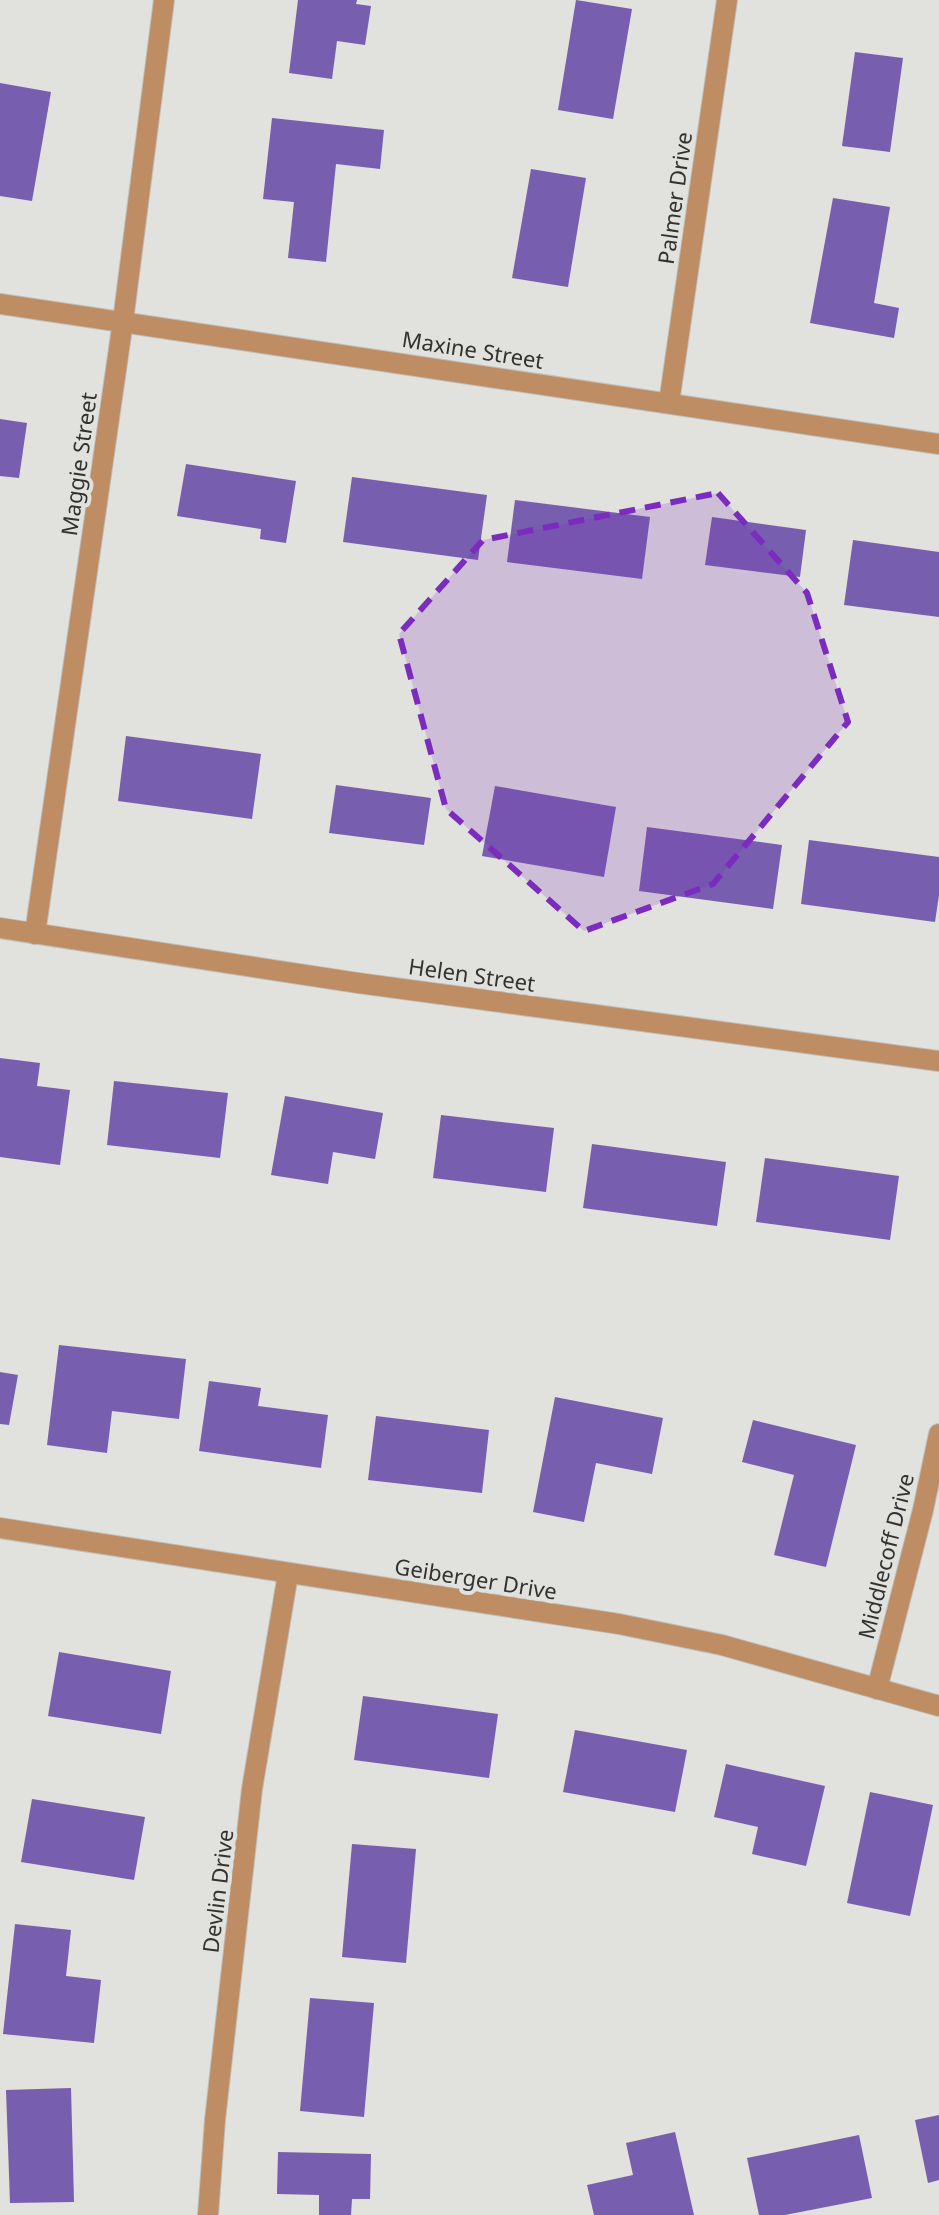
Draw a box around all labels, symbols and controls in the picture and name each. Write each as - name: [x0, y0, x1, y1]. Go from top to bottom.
- street label: Palmer Drive: [650, 130, 698, 266]
- street label: Maxine Street: [400, 323, 546, 375]
- street label: Maggie Street: [53, 390, 103, 538]
- street label: Helen Street: [407, 950, 537, 998]
- street label: Middlecoff Drive: [850, 1470, 920, 1642]
- street label: Geiberger Drive: [393, 1550, 559, 1606]
- street label: Devlin Drive: [195, 1827, 239, 1955]

